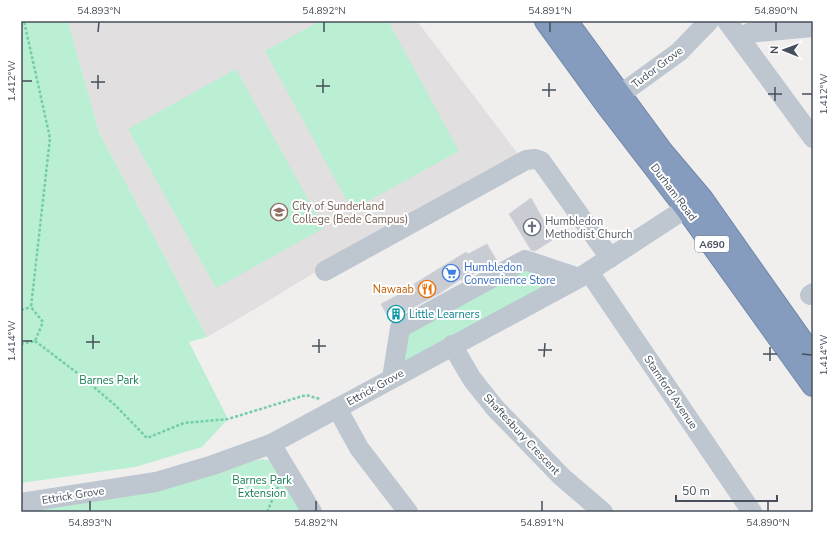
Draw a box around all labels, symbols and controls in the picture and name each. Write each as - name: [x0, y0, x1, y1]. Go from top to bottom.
- text: 54.893°N: [77, 4, 121, 18]
- text: 54.892°N: [302, 4, 346, 18]
- text: 54.891°N: [528, 4, 572, 18]
- text: 54.890°N: [754, 4, 798, 18]
- north arrow: [764, 30, 804, 70]
- street label: Tudor Grove: [629, 43, 686, 92]
- text: N: [767, 46, 782, 54]
- text: 1.412°W: [5, 60, 19, 102]
- text: 1.412°W: [817, 73, 831, 115]
- street label: Durham Road: [647, 161, 700, 224]
- place label: City of Sunderland College (Bede Campus): [292, 199, 408, 227]
- school or university icon: City of Sunderland College (Bede Campus): [269, 202, 289, 222]
- place label: Humbledon Methodist Church: [545, 214, 632, 242]
- church icon: Humbledon Methodist Church: [522, 217, 542, 237]
- road number: A690: [695, 236, 729, 252]
- place label: Humbledon Convenience Store: [464, 260, 556, 288]
- supermarket icon: Humbledon Convenience Store: [441, 263, 461, 283]
- restaurant icon: Nawaab: [417, 279, 437, 299]
- place label: Nawaab: [373, 282, 414, 297]
- building icon: Little Learners: [386, 304, 406, 324]
- place label: Little Learners: [409, 307, 480, 322]
- text: 1.414°W: [5, 320, 19, 362]
- text: 1.414°W: [817, 334, 831, 376]
- street label: Stamford Avenue: [640, 352, 701, 432]
- street label: Ettrick Grove: [344, 366, 407, 409]
- park label: Barnes Park: [79, 373, 139, 388]
- street label: Shaftesbury Crescent: [480, 391, 563, 478]
- park label: Barnes Park Extension: [232, 473, 292, 501]
- scale bar: [676, 477, 777, 503]
- street label: Ettrick Grove: [41, 483, 106, 508]
- text: 50 m: [682, 483, 710, 499]
- text: 54.893°N: [68, 516, 112, 530]
- text: 54.892°N: [294, 516, 338, 530]
- text: 54.891°N: [520, 516, 564, 530]
- text: 54.890°N: [746, 516, 790, 530]

